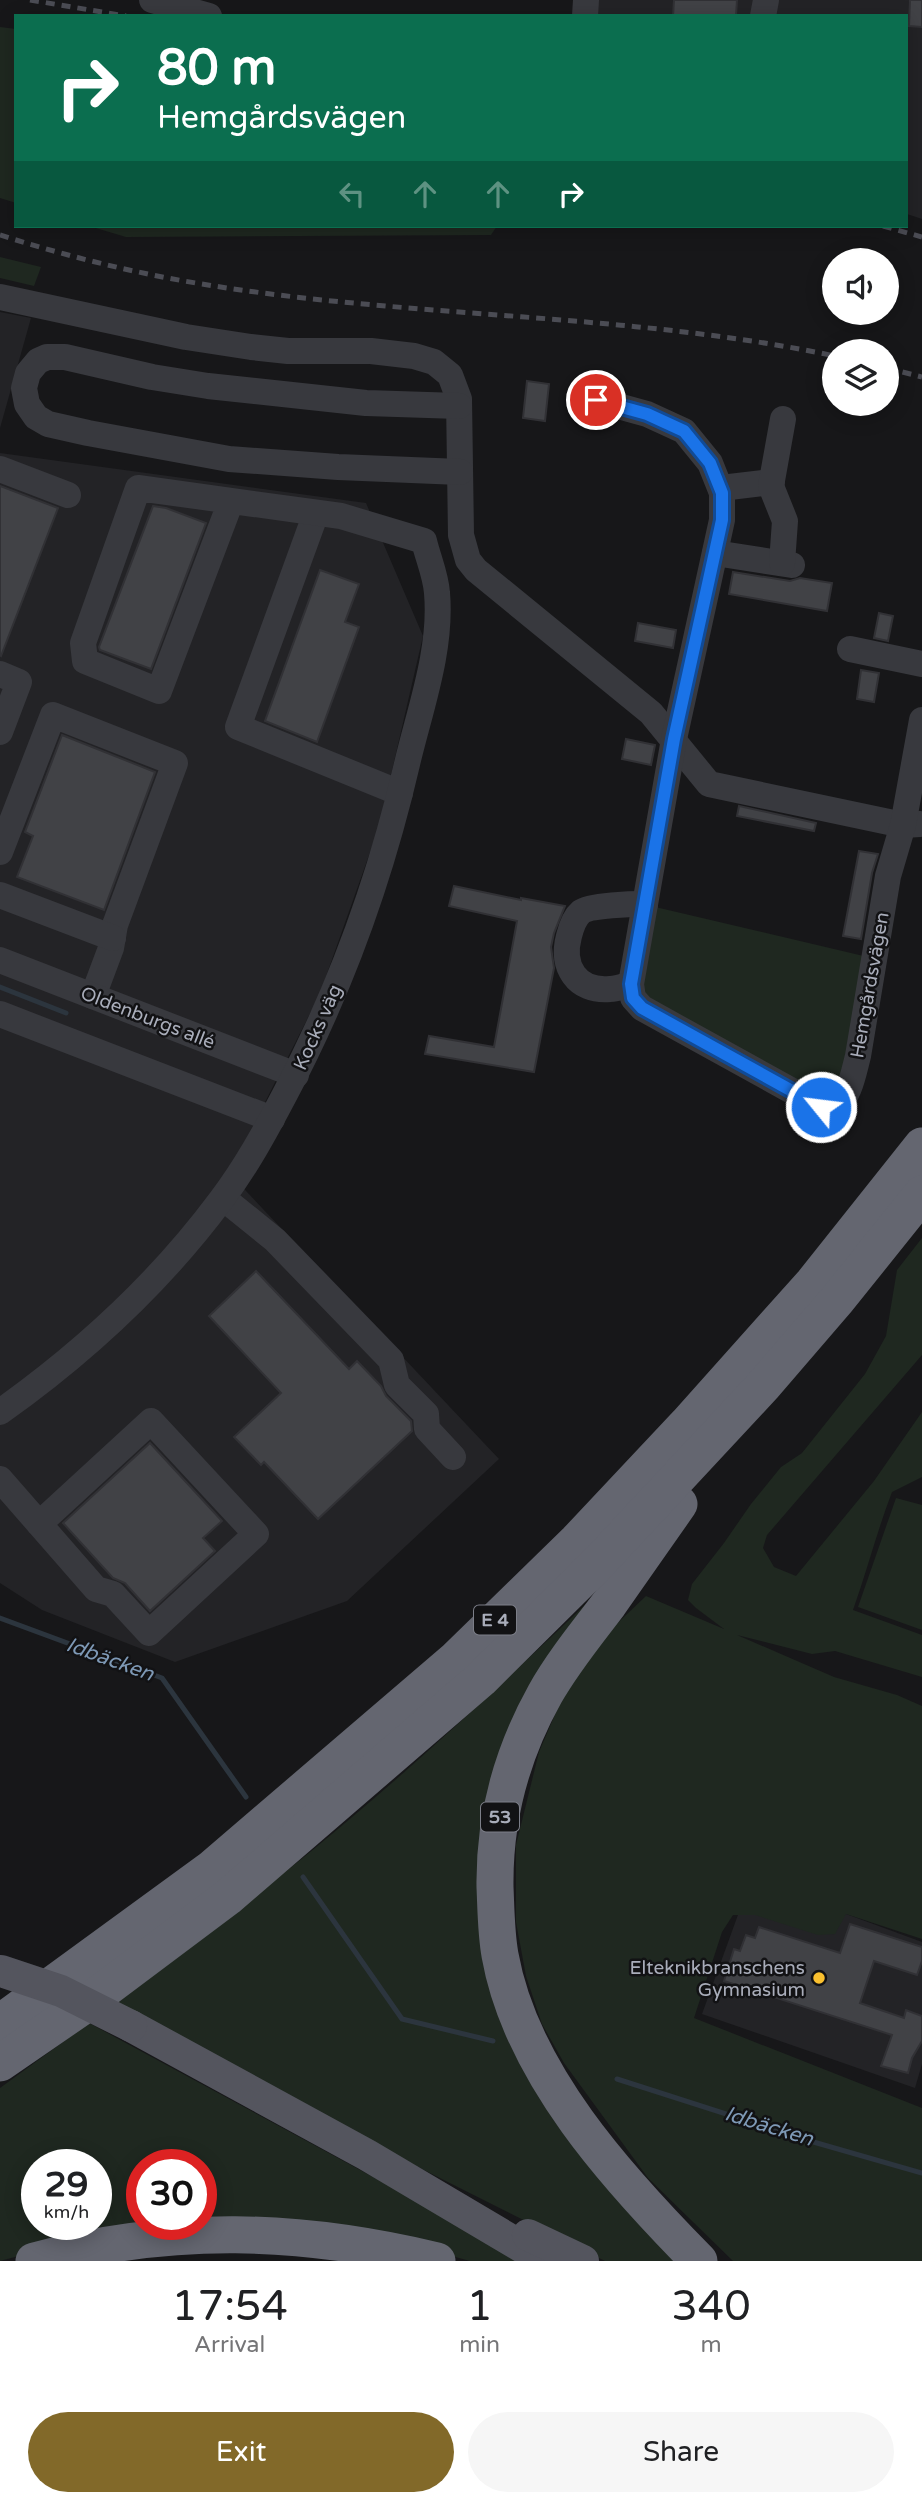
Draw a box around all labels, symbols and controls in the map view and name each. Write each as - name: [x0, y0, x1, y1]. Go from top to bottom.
- text: 80 m: [157, 39, 276, 98]
- icon: right: [42, 42, 133, 133]
- text: Hemgårdsvägen: [157, 99, 406, 137]
- icon: left: [333, 175, 371, 213]
- icon: ahead: [406, 175, 444, 213]
- icon: ahead: [479, 175, 517, 213]
- icon: right: [552, 175, 590, 213]
- map controls: [822, 248, 899, 416]
- button: sound: [822, 248, 899, 325]
- button: layers: [822, 339, 899, 416]
- pin: [566, 370, 626, 430]
- icon: arrive: [577, 381, 615, 419]
- street label: Hemgårdsvägen: [846, 910, 894, 1060]
- street label: Kocks väg: [289, 981, 347, 1074]
- street label: Oldenburgs allé: [78, 982, 218, 1054]
- position arrow: [784, 1070, 858, 1144]
- road number: E 4: [474, 1605, 516, 1634]
- water label: Idbäcken: [63, 1632, 158, 1687]
- road number: 53: [481, 1802, 519, 1831]
- place label: Elteknikbranschens Gymnasium: [629, 1957, 805, 2001]
- marker: Elteknikbranschens Gymnasium: [811, 1970, 827, 1986]
- water label: Idbäcken: [722, 2101, 817, 2152]
- speed limit sign: 30: [126, 2149, 217, 2240]
- text: 29: [45, 2164, 88, 2206]
- text: km/h: [44, 2201, 89, 2223]
- text: 17:54: [171, 2281, 288, 2332]
- text: 1: [466, 2281, 493, 2332]
- text: 340: [671, 2281, 751, 2332]
- text: Arrival: [194, 2331, 265, 2359]
- text: min: [459, 2331, 500, 2359]
- text: m: [700, 2331, 722, 2359]
- button: Exit: [28, 2412, 454, 2492]
- button: Share: [468, 2412, 894, 2492]

